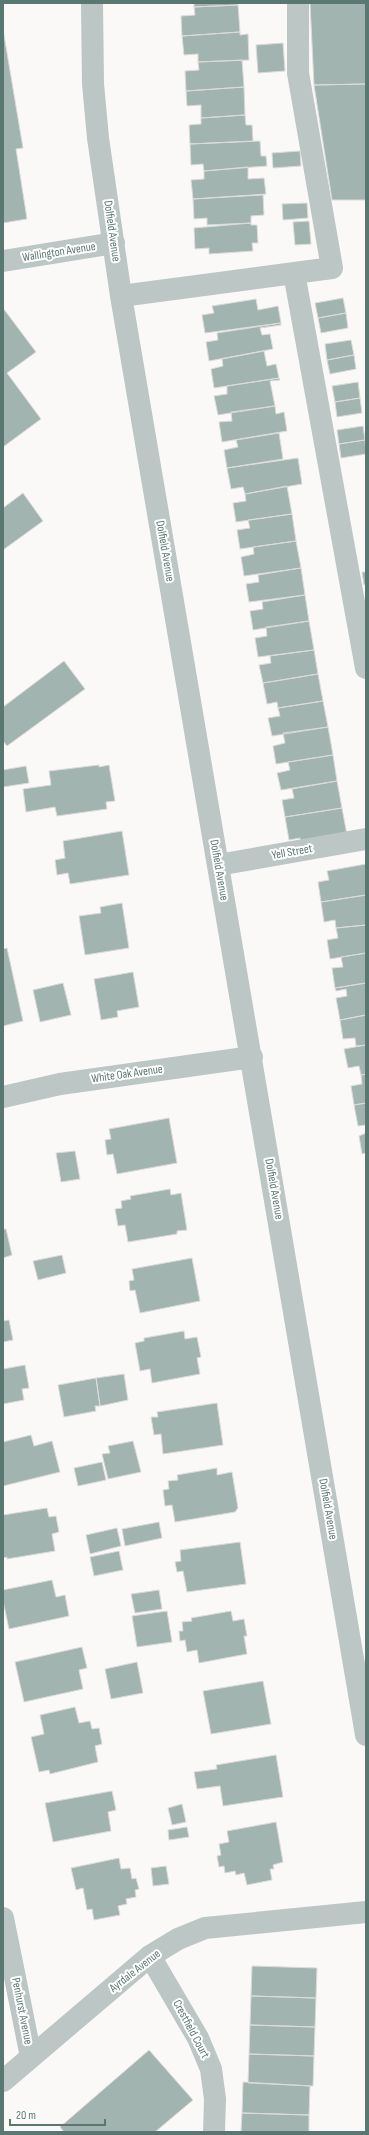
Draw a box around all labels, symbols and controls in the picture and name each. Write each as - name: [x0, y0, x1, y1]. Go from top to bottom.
- street label: Dolfield Avenue: [100, 199, 124, 263]
- street label: Wallington Avenue: [21, 239, 97, 265]
- street label: Dolfield Avenue: [152, 519, 178, 583]
- street label: Dolfield Avenue: [206, 838, 232, 902]
- street label: Yell Street: [271, 841, 314, 863]
- street label: White Oak Avenue: [90, 1062, 164, 1086]
- street label: Dolfield Avenue: [261, 1157, 287, 1221]
- street label: Dolfield Avenue: [315, 1477, 341, 1541]
- street label: Ayrdale Avenue: [106, 1946, 164, 1996]
- street label: Penhurst Avenue: [8, 1976, 36, 2046]
- street label: Crestfield Court: [169, 1997, 213, 2061]
- scale bar: [10, 2101, 105, 2127]
- text: 20 m: [16, 2108, 36, 2123]

